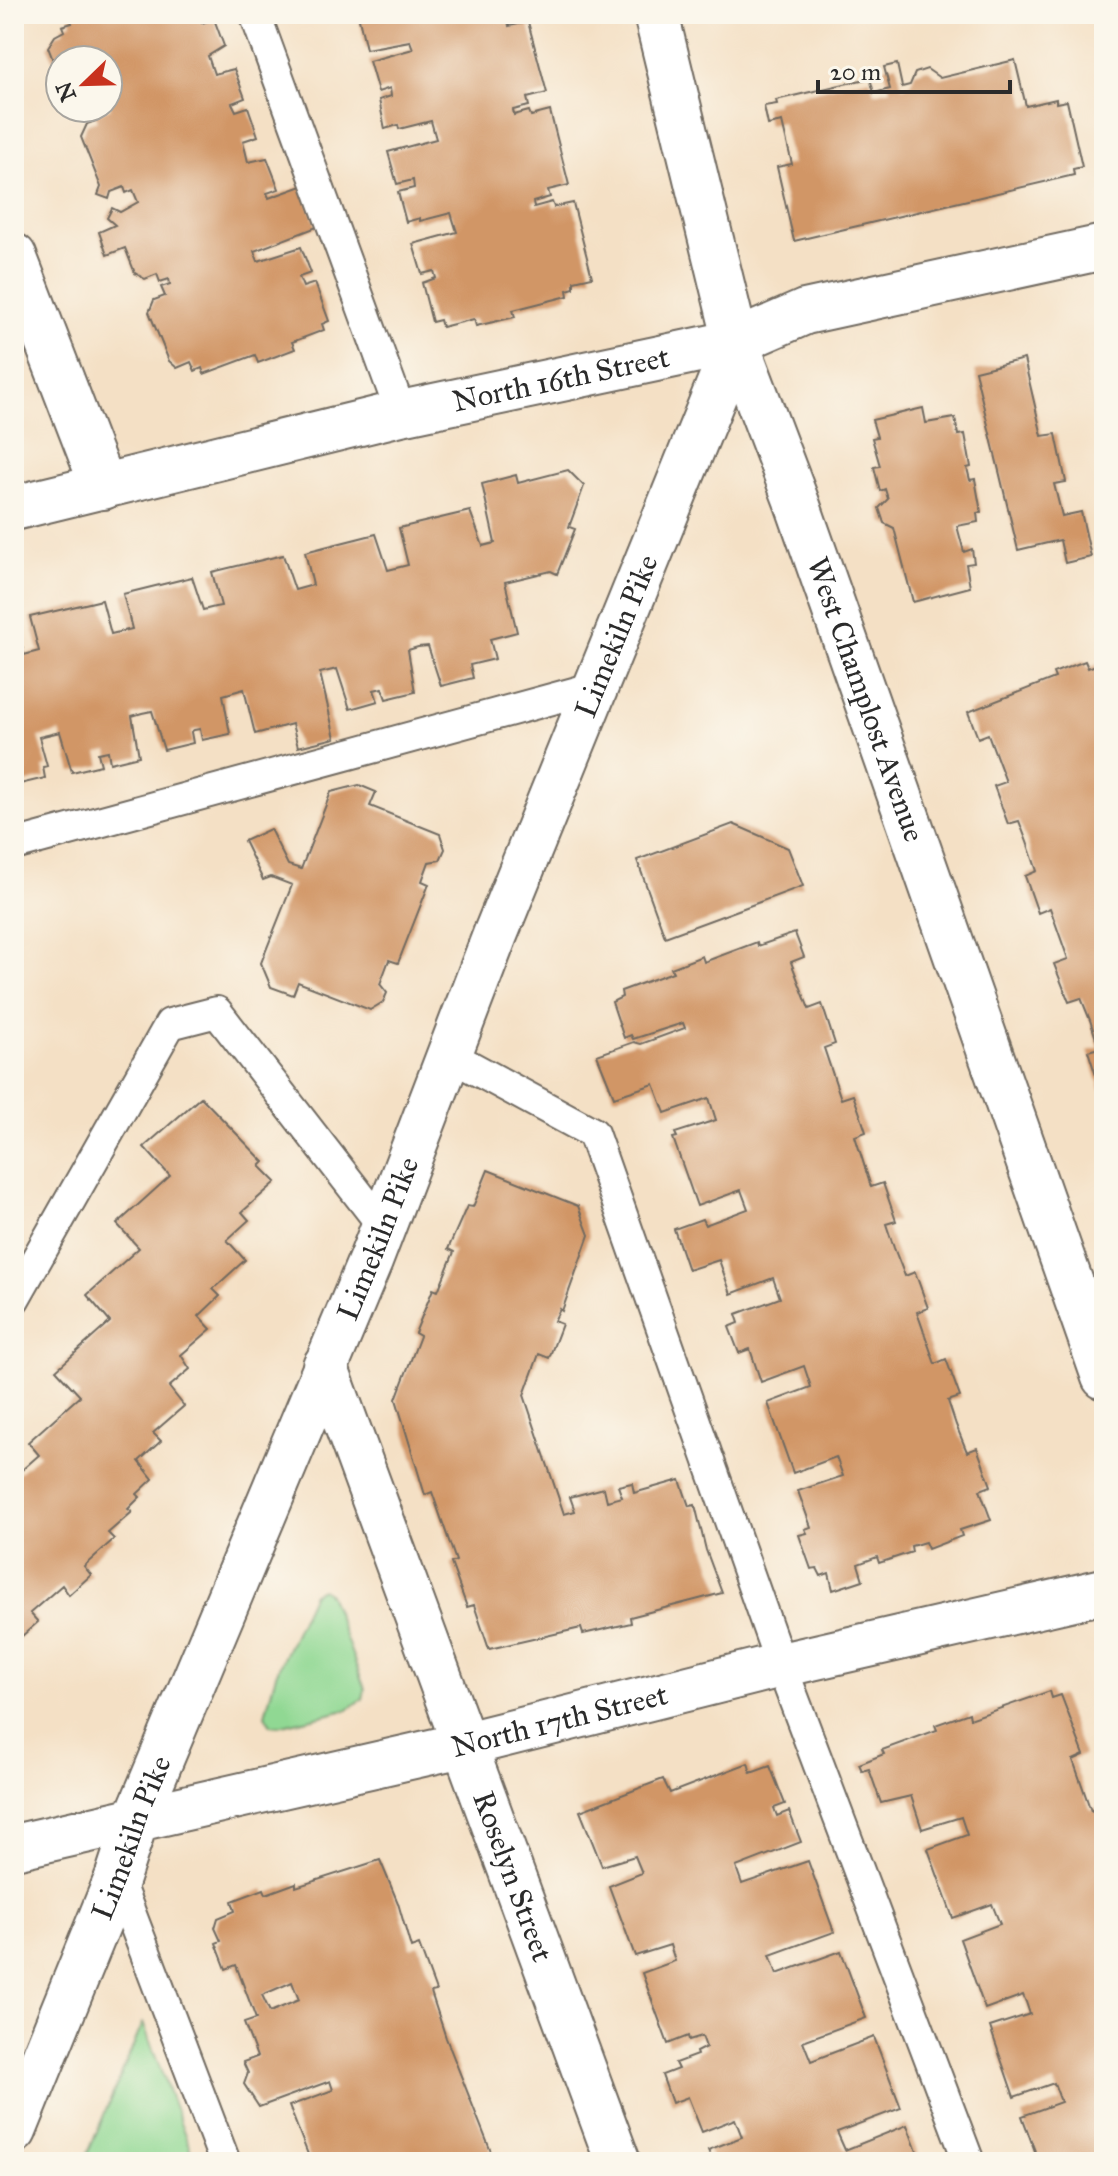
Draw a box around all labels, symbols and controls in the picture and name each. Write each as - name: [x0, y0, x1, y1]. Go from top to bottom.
- north arrow: [44, 44, 124, 124]
- scale bar: [818, 44, 1010, 94]
- text: 20 m: [830, 57, 881, 87]
- text: N: [50, 77, 82, 105]
- street label: North 16th Street: [449, 339, 673, 420]
- street label: Limekiln Pike: [567, 549, 666, 723]
- street label: West Champlost Avenue: [799, 552, 933, 847]
- street label: Limekiln Pike: [329, 1152, 426, 1326]
- street label: North 17th Street: [448, 1676, 672, 1765]
- street label: Limekiln Pike: [84, 1750, 179, 1925]
- street label: Roselyn Street: [465, 1786, 561, 1967]

